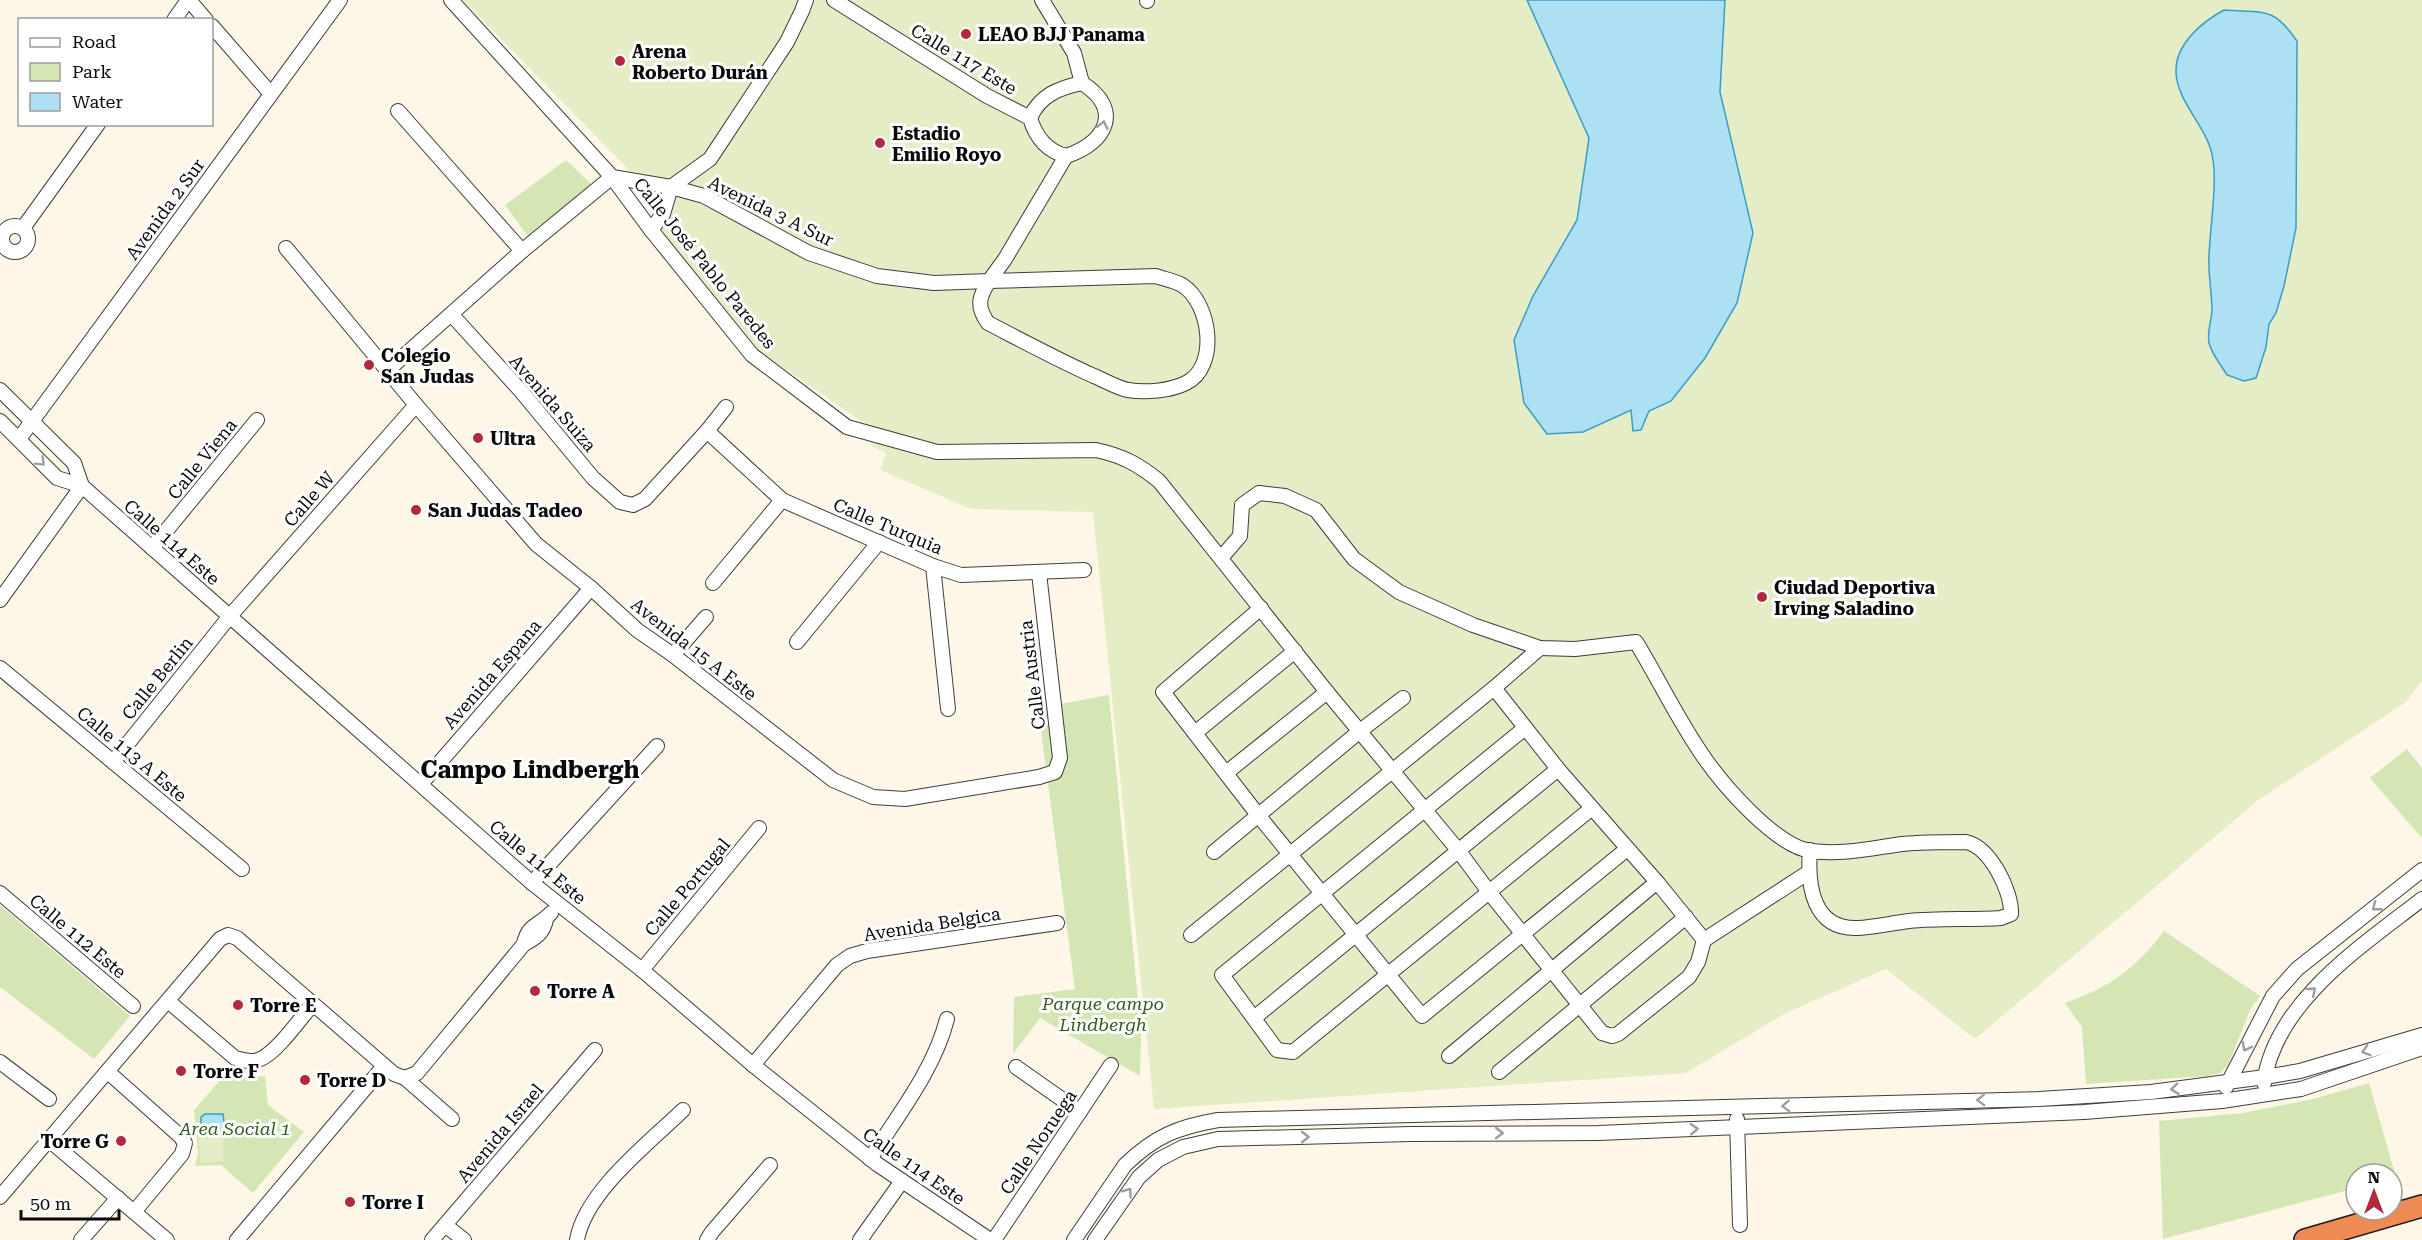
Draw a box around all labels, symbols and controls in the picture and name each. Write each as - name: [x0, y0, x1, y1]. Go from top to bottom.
- legend: [18, 18, 213, 126]
- street label: Calle 117 Este: [907, 19, 1021, 99]
- place label: LEAO BJJ Panama: [978, 24, 1145, 45]
- marker: LEAO BJJ Panama: [959, 27, 973, 41]
- text: Road: [72, 31, 117, 52]
- place label: Arena Roberto Durán: [632, 41, 768, 83]
- marker: Arena Roberto Durán: [613, 54, 627, 68]
- text: Park: [72, 61, 112, 82]
- text: Water: [72, 91, 123, 112]
- one-way arrow: [1096, 120, 1109, 130]
- place label: Estadio Emilio Royo: [892, 123, 1002, 165]
- marker: Estadio Emilio Royo: [873, 136, 887, 150]
- street label: Avenida 2 Sur: [121, 154, 209, 264]
- street label: Avenida 3 A Sur: [705, 172, 837, 250]
- street label: Calle José Pablo Paredes: [630, 173, 780, 353]
- place label: Colegio San Judas: [381, 345, 474, 387]
- street label: Avenida Suiza: [505, 350, 601, 456]
- marker: Colegio San Judas: [362, 358, 376, 372]
- street label: Calle Viena: [163, 414, 241, 504]
- place label: Ultra: [490, 428, 536, 449]
- marker: Ultra: [471, 431, 485, 445]
- one-way arrow: [34, 455, 45, 466]
- street label: Calle W: [279, 466, 339, 531]
- street label: Calle Turquia: [830, 494, 946, 559]
- street label: Calle 114 Este: [120, 495, 224, 589]
- place label: San Judas Tadeo: [428, 500, 583, 521]
- marker: San Judas Tadeo: [409, 503, 423, 517]
- place label: Ciudad Deportiva Irving Saladino: [1774, 577, 1935, 619]
- marker: Ciudad Deportiva Irving Saladino: [1755, 590, 1769, 604]
- street label: Avenida 15 A Este: [627, 593, 761, 705]
- street label: Avenida Espana: [439, 615, 545, 733]
- street label: Calle Austria: [1015, 619, 1049, 731]
- street label: Calle Berlin: [117, 632, 197, 724]
- street label: Calle 113 A Este: [73, 702, 191, 806]
- district label: Campo Lindbergh: [421, 756, 639, 784]
- street label: Calle 114 Este: [485, 815, 591, 909]
- street label: Calle Portugal: [640, 833, 734, 940]
- street label: Calle 112 Este: [25, 889, 131, 983]
- one-way arrow: [2372, 899, 2383, 910]
- street label: Avenida Belgica: [862, 903, 1002, 945]
- place label: Torre A: [547, 981, 615, 1002]
- marker: Torre A: [528, 984, 542, 998]
- one-way arrow: [2305, 987, 2316, 998]
- park label: Parque campo Lindbergh: [1041, 993, 1164, 1035]
- place label: Torre E: [250, 995, 316, 1016]
- marker: Torre E: [231, 998, 245, 1012]
- one-way arrow: [2241, 1041, 2253, 1052]
- one-way arrow: [2361, 1044, 2372, 1056]
- place label: Torre F: [193, 1061, 259, 1082]
- marker: Torre F: [174, 1064, 188, 1078]
- place label: Torre D: [317, 1070, 386, 1091]
- marker: Torre D: [298, 1073, 312, 1087]
- street label: Avenida Israel: [453, 1079, 548, 1187]
- one-way arrow: [2171, 1082, 2180, 1095]
- street label: Calle Noruega: [995, 1086, 1081, 1198]
- one-way arrow: [1976, 1094, 1985, 1107]
- one-way arrow: [1781, 1100, 1790, 1112]
- park label: Area Social 1: [178, 1118, 291, 1139]
- one-way arrow: [1690, 1122, 1699, 1135]
- street label: Calle 114 Este: [859, 1123, 969, 1209]
- one-way arrow: [1495, 1127, 1504, 1139]
- one-way arrow: [1300, 1130, 1309, 1143]
- place label: Torre G: [40, 1131, 109, 1152]
- marker: Torre G: [114, 1134, 128, 1148]
- north arrow: [2344, 1162, 2404, 1222]
- text: N: [2368, 1168, 2380, 1187]
- scale bar: [21, 1183, 118, 1221]
- one-way arrow: [1121, 1188, 1132, 1199]
- place label: Torre I: [362, 1192, 424, 1213]
- text: 50 m: [30, 1193, 71, 1214]
- marker: Torre I: [343, 1195, 357, 1209]

